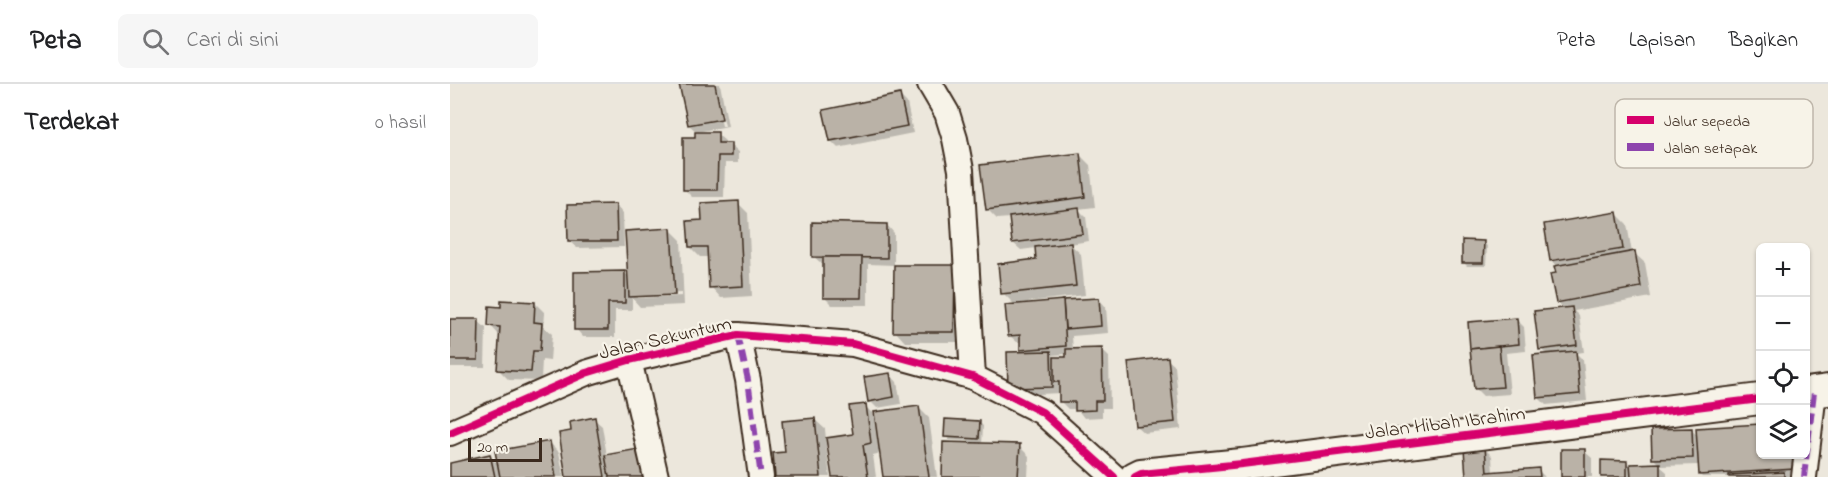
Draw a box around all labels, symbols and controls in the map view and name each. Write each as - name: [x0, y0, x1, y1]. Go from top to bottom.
- search box: [118, 14, 538, 68]
- text: Peta: [30, 21, 82, 62]
- icon: search: [139, 25, 172, 58]
- text: Cari di sini: [187, 25, 279, 57]
- text: Peta: [1557, 26, 1596, 56]
- text: Lapisan: [1629, 26, 1695, 56]
- text: Bagikan: [1728, 26, 1798, 56]
- legend: [1615, 99, 1813, 168]
- text: Terdekat: [24, 104, 119, 142]
- text: 0 hasil: [375, 109, 426, 138]
- text: Jalur sepeda: [1664, 110, 1750, 134]
- text: Jalan setapak: [1664, 137, 1758, 161]
- map controls: [1756, 243, 1810, 459]
- button: +: [1756, 243, 1810, 297]
- button: −: [1756, 297, 1810, 351]
- street label: Jalan Sekuntum: [597, 310, 735, 369]
- button: locate: [1756, 351, 1810, 405]
- street label: Jalan Hibah Ibrahim: [1363, 400, 1527, 449]
- button: layers: [1756, 405, 1810, 459]
- scale bar: [468, 435, 542, 462]
- text: 20 m: [477, 436, 508, 460]

